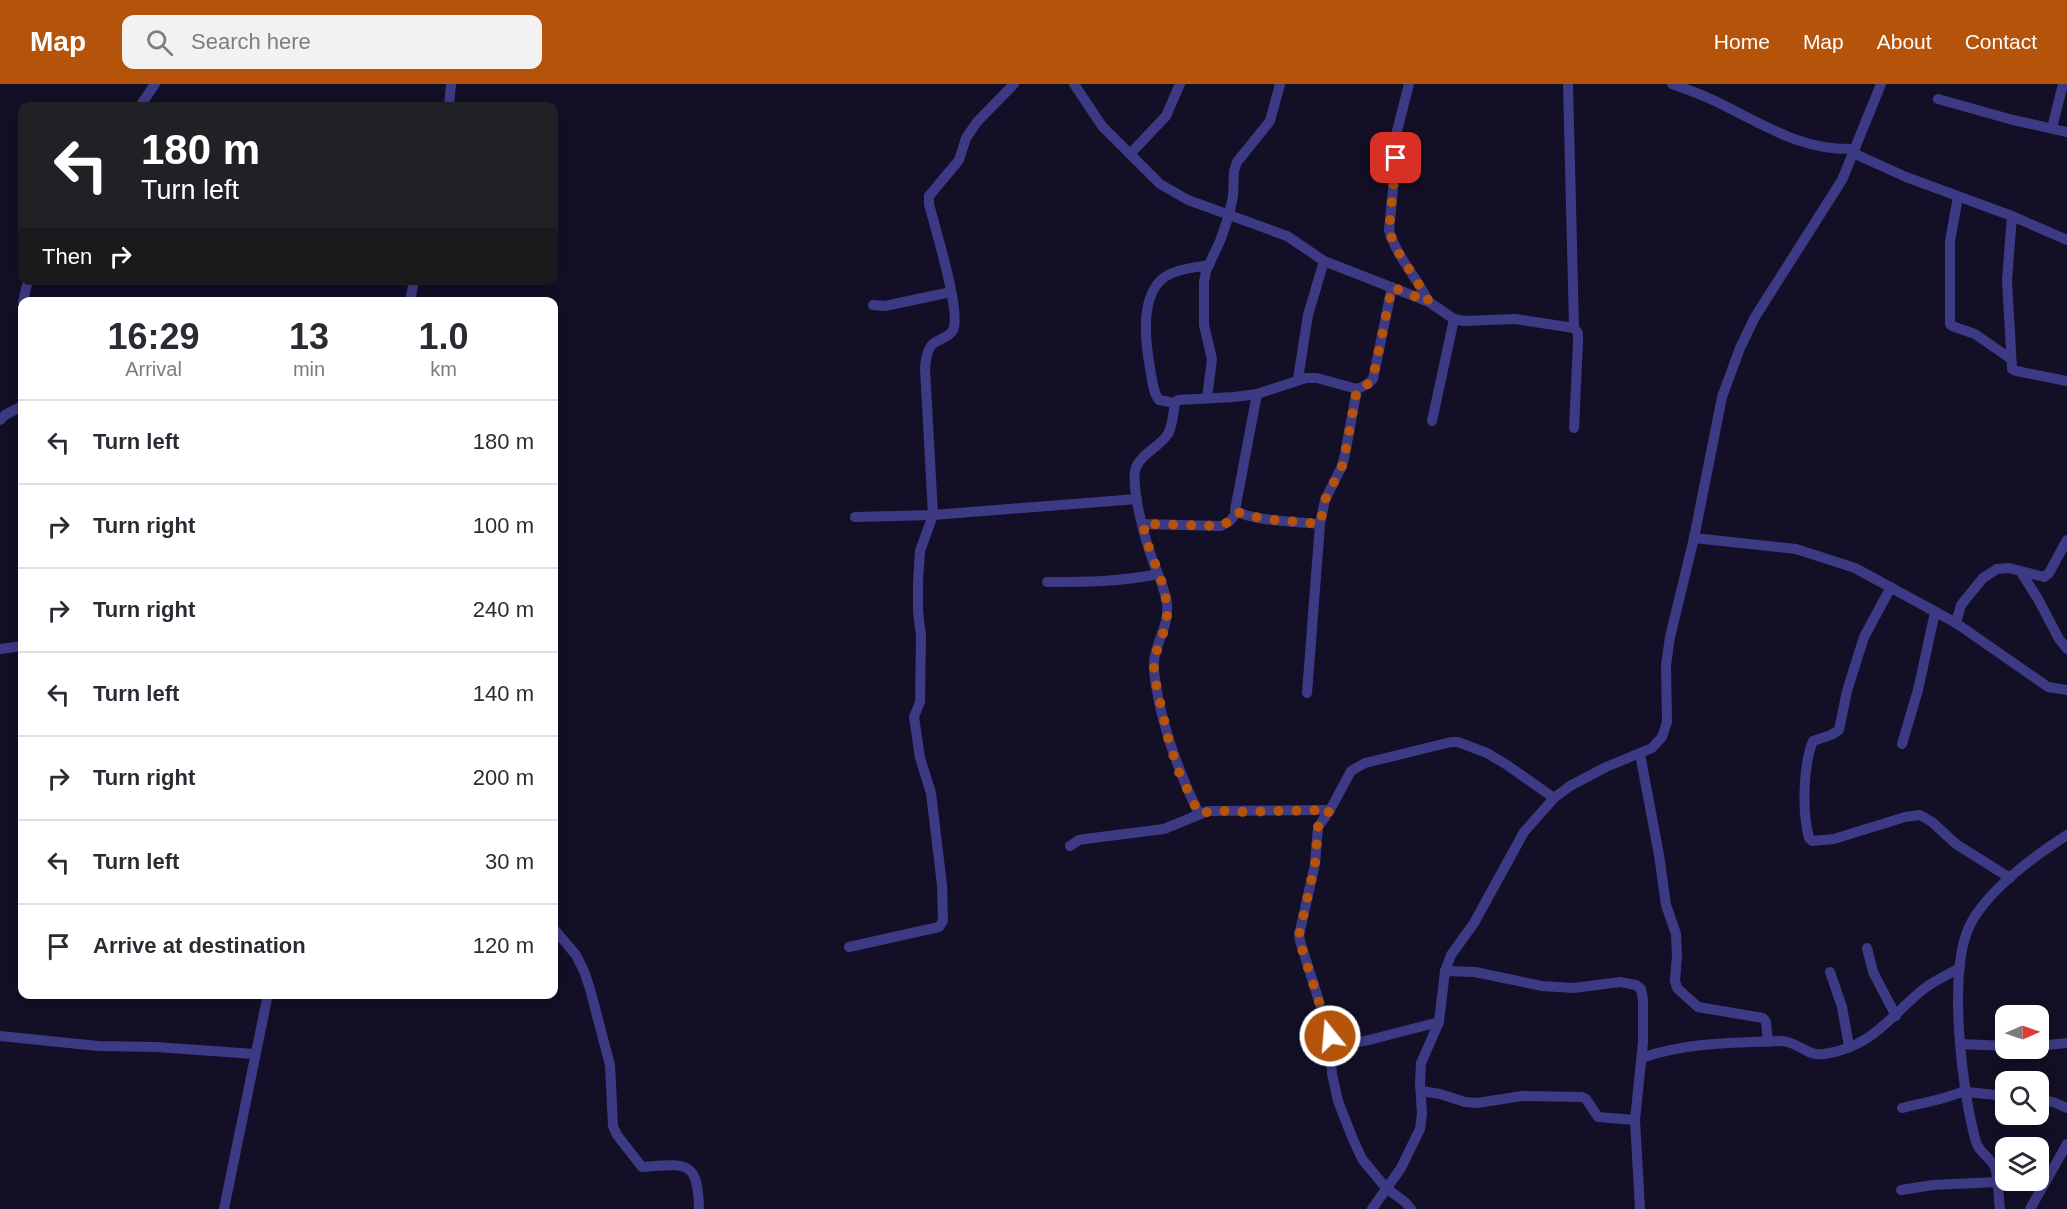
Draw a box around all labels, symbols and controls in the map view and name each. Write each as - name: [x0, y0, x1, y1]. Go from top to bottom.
- search box: [122, 15, 542, 69]
- text: Map: [30, 26, 86, 57]
- icon: search: [143, 26, 176, 59]
- text: Search here: [191, 29, 311, 54]
- text: Home: [1714, 30, 1770, 53]
- text: Map: [1803, 30, 1844, 53]
- text: About: [1877, 30, 1932, 53]
- text: Contact: [1965, 30, 2037, 53]
- icon: left: [42, 126, 120, 204]
- text: 180 m: [141, 126, 260, 173]
- pin: [1370, 132, 1421, 183]
- icon: arrive: [1379, 141, 1412, 174]
- text: Turn left: [141, 175, 239, 205]
- icon: right: [104, 240, 137, 273]
- text: Then: [42, 244, 92, 269]
- text: 16:29: [107, 316, 200, 357]
- text: 13: [289, 316, 329, 357]
- text: 1.0: [418, 316, 469, 357]
- text: Arrival: [125, 358, 182, 380]
- text: min: [293, 358, 325, 380]
- text: km: [430, 358, 457, 380]
- icon: left: [42, 426, 75, 459]
- text: Turn left: [93, 429, 179, 454]
- text: 180 m: [473, 429, 534, 454]
- icon: right: [42, 510, 75, 543]
- text: Turn right: [93, 513, 195, 538]
- text: 100 m: [473, 513, 534, 538]
- icon: right: [42, 594, 75, 627]
- text: Turn right: [93, 597, 195, 622]
- text: 240 m: [473, 597, 534, 622]
- icon: left: [42, 678, 75, 711]
- text: Turn left: [93, 681, 179, 706]
- text: 140 m: [473, 681, 534, 706]
- icon: right: [42, 762, 75, 795]
- text: Turn right: [93, 765, 195, 790]
- text: 200 m: [473, 765, 534, 790]
- icon: left: [42, 846, 75, 879]
- text: Turn left: [93, 849, 179, 874]
- text: 30 m: [485, 849, 534, 874]
- icon: arrive: [42, 930, 75, 963]
- text: Arrive at destination: [93, 933, 306, 958]
- text: 120 m: [473, 933, 534, 958]
- position arrow: [1298, 1004, 1362, 1068]
- north arrow: [1995, 1005, 2049, 1059]
- map controls: [1995, 1005, 2049, 1191]
- button: search: [1995, 1071, 2049, 1125]
- button: layers: [1995, 1137, 2049, 1191]

